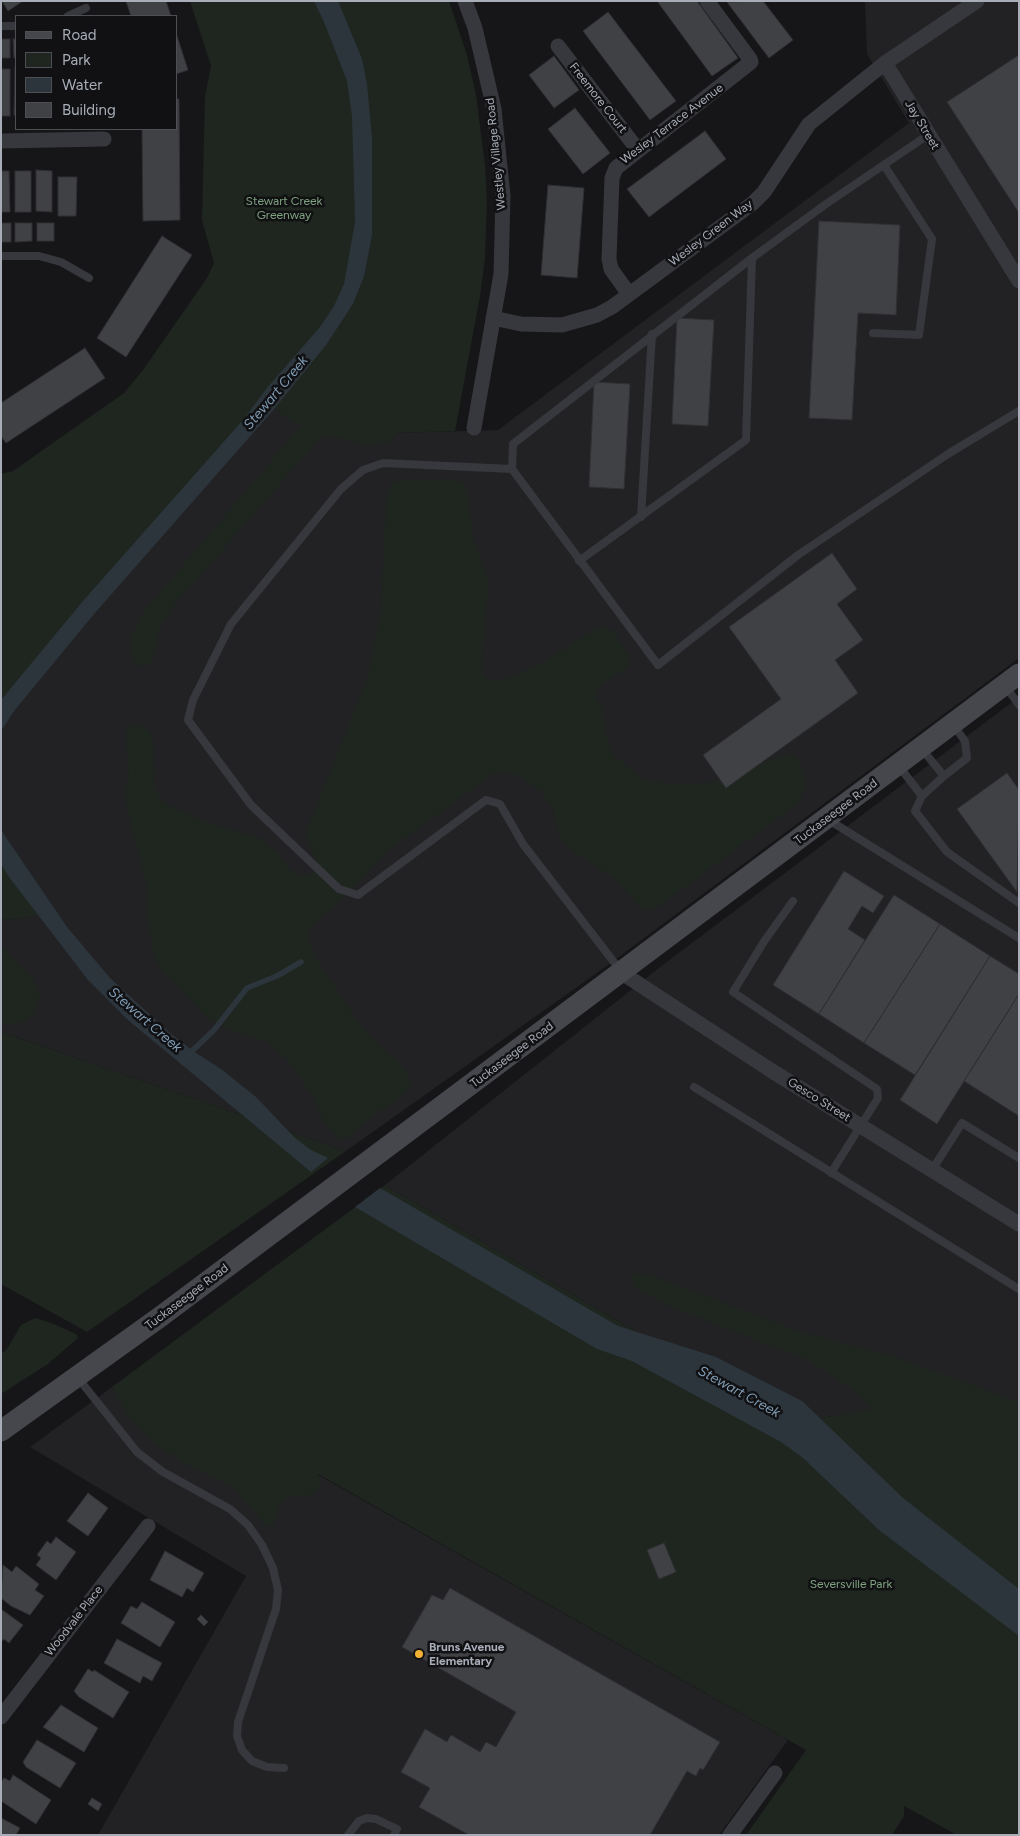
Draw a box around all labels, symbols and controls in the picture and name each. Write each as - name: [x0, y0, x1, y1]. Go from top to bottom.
- legend: [15, 15, 178, 130]
- text: Road: [62, 26, 97, 44]
- text: Park: [62, 51, 91, 69]
- street label: Freemore Court: [566, 60, 630, 136]
- text: Water: [62, 76, 102, 94]
- street label: Wesley Terrace Avenue: [618, 81, 726, 167]
- street label: Westley Village Road: [483, 97, 509, 211]
- street label: Jay Street: [902, 98, 942, 152]
- text: Building: [62, 101, 116, 119]
- park label: Stewart Creek Greenway: [246, 194, 322, 222]
- street label: Wesley Green Way: [666, 197, 756, 269]
- water label: Stewart Creek: [240, 353, 312, 433]
- street label: Tuckaseegee Road: [792, 776, 880, 848]
- water label: Stewart Creek: [105, 984, 185, 1056]
- street label: Tuckaseegee Road: [468, 1019, 556, 1091]
- street label: Gesco Street: [785, 1075, 853, 1125]
- street label: Tuckaseegee Road: [143, 1261, 231, 1333]
- water label: Stewart Creek: [695, 1363, 783, 1421]
- park label: Seversville Park: [810, 1577, 892, 1591]
- street label: Woodvale Place: [42, 1583, 106, 1659]
- place label: Bruns Avenue Elementary: [429, 1640, 504, 1668]
- marker: Bruns Avenue Elementary: [413, 1648, 425, 1660]

